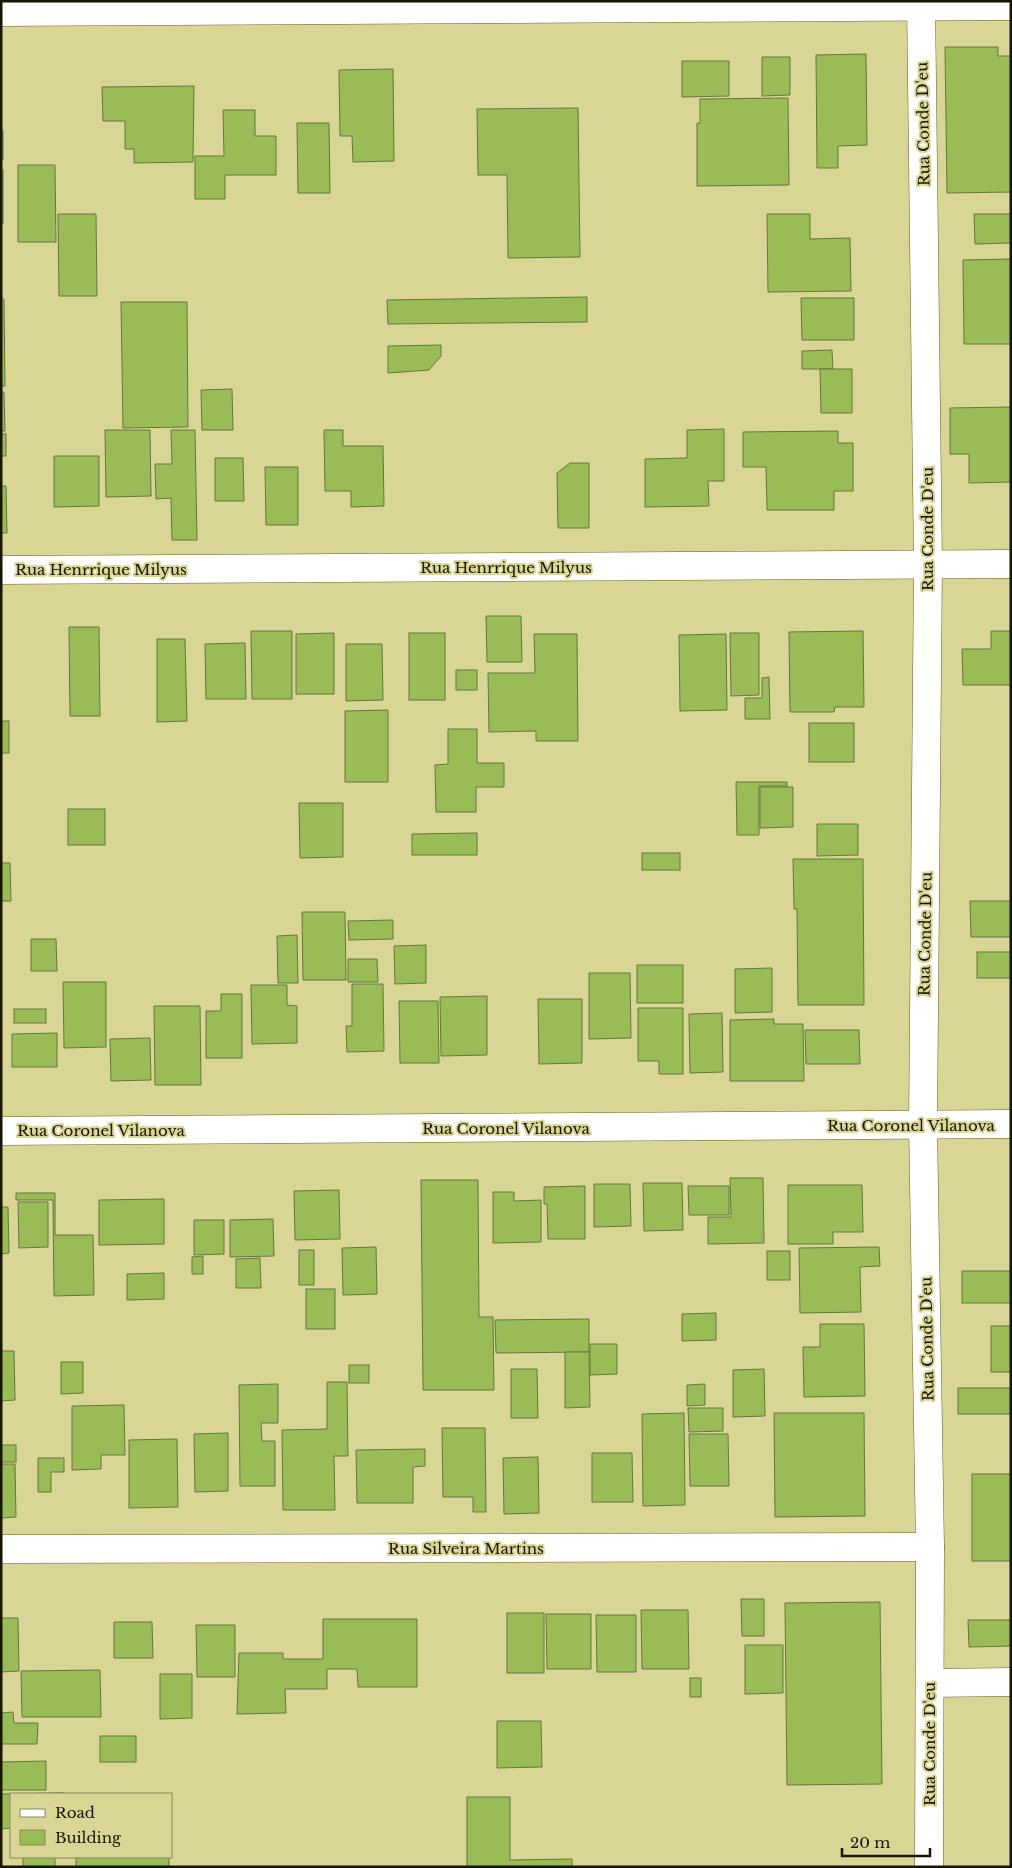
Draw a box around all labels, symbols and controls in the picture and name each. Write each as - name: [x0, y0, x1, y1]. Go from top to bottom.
- street label: Rua Conde D'eu: [912, 62, 934, 186]
- street label: Rua Conde D'eu: [918, 467, 937, 591]
- street label: Rua Henrrique Milyus: [420, 558, 592, 577]
- street label: Rua Henrrique Milyus: [15, 560, 187, 579]
- street label: Rua Conde D'eu: [914, 872, 936, 996]
- street label: Rua Coronel Vilanova: [827, 1116, 995, 1135]
- street label: Rua Coronel Vilanova: [422, 1119, 590, 1138]
- street label: Rua Coronel Vilanova: [17, 1121, 185, 1140]
- street label: Rua Conde D'eu: [916, 1277, 938, 1401]
- street label: Rua Silveira Martins: [388, 1539, 544, 1558]
- street label: Rua Conde D'eu: [920, 1682, 939, 1806]
- legend: [10, 1793, 172, 1858]
- text: Road: [55, 1803, 95, 1822]
- scale bar: [842, 1826, 930, 1858]
- text: Building: [55, 1828, 122, 1847]
- text: 20 m: [850, 1833, 890, 1852]

